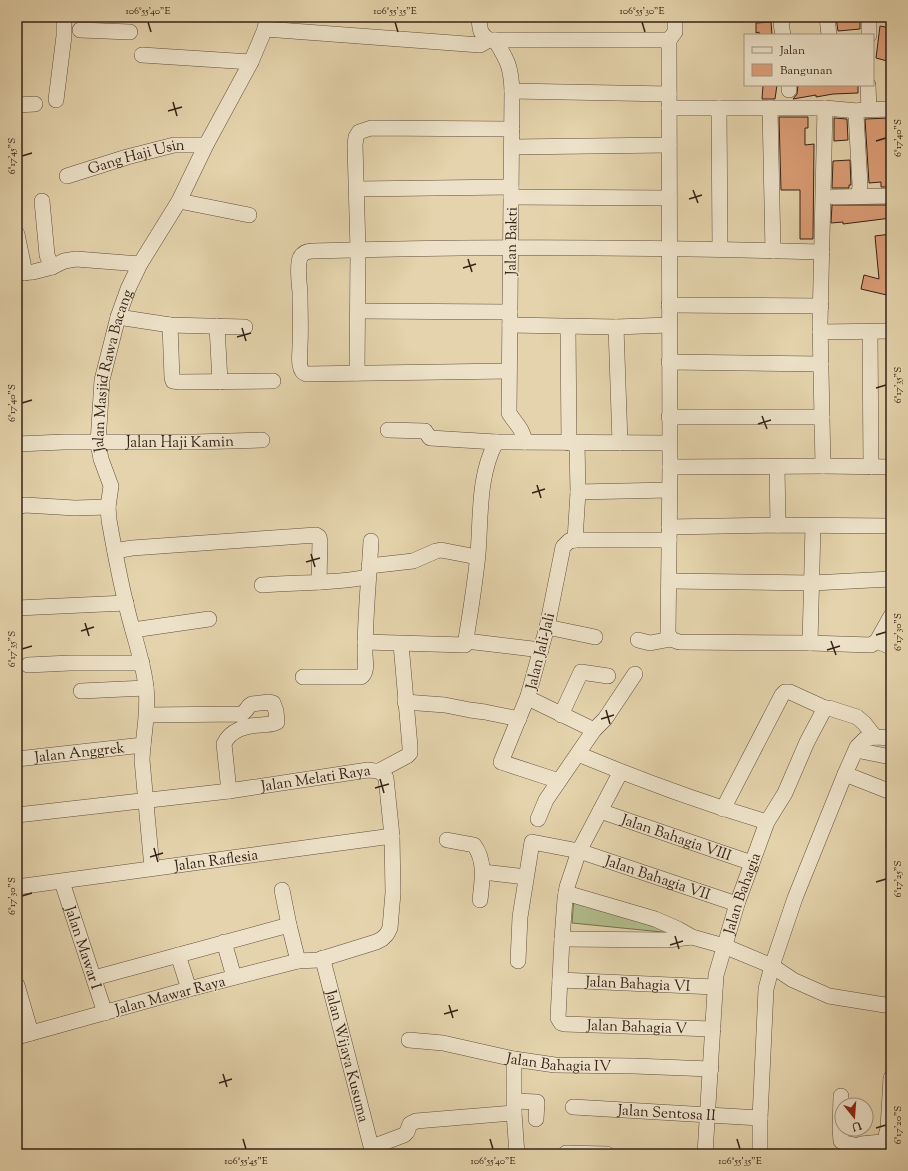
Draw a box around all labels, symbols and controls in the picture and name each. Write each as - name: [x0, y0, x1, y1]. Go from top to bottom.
- text: 106°55'40"E: [125, 4, 171, 19]
- text: 106°55'35"E: [373, 4, 417, 19]
- text: 106°55'30"E: [620, 4, 665, 19]
- legend: [744, 34, 874, 86]
- text: Jalan: [779, 42, 805, 60]
- text: Bangunan: [780, 62, 833, 80]
- text: 6°17'40"S: [891, 119, 906, 157]
- street label: Gang Haji Usin: [85, 136, 185, 181]
- text: 6°17'45"S: [5, 138, 20, 174]
- street label: Jalan Bakti: [501, 207, 524, 276]
- street label: Jalan Masjid Rawa Bacang: [89, 287, 139, 455]
- text: 6°17'35"S: [891, 367, 906, 403]
- text: 6°17'40"S: [5, 384, 20, 422]
- street label: Jalan Haji Kamin: [125, 432, 234, 454]
- street label: Jalan Jali-Jali: [522, 611, 561, 693]
- text: 6°17'30"S: [891, 613, 906, 651]
- text: 6°17'35"S: [5, 631, 20, 667]
- street label: Jalan Anggrek: [33, 738, 126, 769]
- street label: Jalan Melati Raya: [259, 761, 372, 798]
- street label: Jalan Bahagia VIII: [617, 810, 734, 867]
- street label: Jalan Raflesia: [172, 845, 260, 878]
- street label: Jalan Bahagia: [719, 850, 767, 938]
- street label: Jalan Bahagia VII: [601, 851, 713, 906]
- text: 6°17'25"S: [891, 861, 906, 897]
- text: 6°17'30"S: [5, 877, 20, 915]
- street label: Jalan Mawar I: [58, 903, 106, 993]
- street label: Jalan Mawar Raya: [112, 972, 228, 1022]
- street label: Jalan Bahagia VI: [584, 972, 691, 998]
- street label: Jalan Wijaya Kusuma: [319, 987, 373, 1125]
- street label: Jalan Bahagia V: [586, 1016, 687, 1040]
- street label: Jalan Bahagia IV: [503, 1048, 611, 1078]
- north arrow: [834, 1097, 874, 1137]
- street label: Jalan Sentosa II: [616, 1101, 717, 1127]
- text: 6°17'20"S: [891, 1106, 906, 1144]
- text: U: [850, 1116, 864, 1135]
- text: 106°55'45"E: [224, 1154, 268, 1169]
- text: 106°55'40"E: [470, 1154, 516, 1169]
- text: 106°55'35"E: [718, 1154, 762, 1169]

